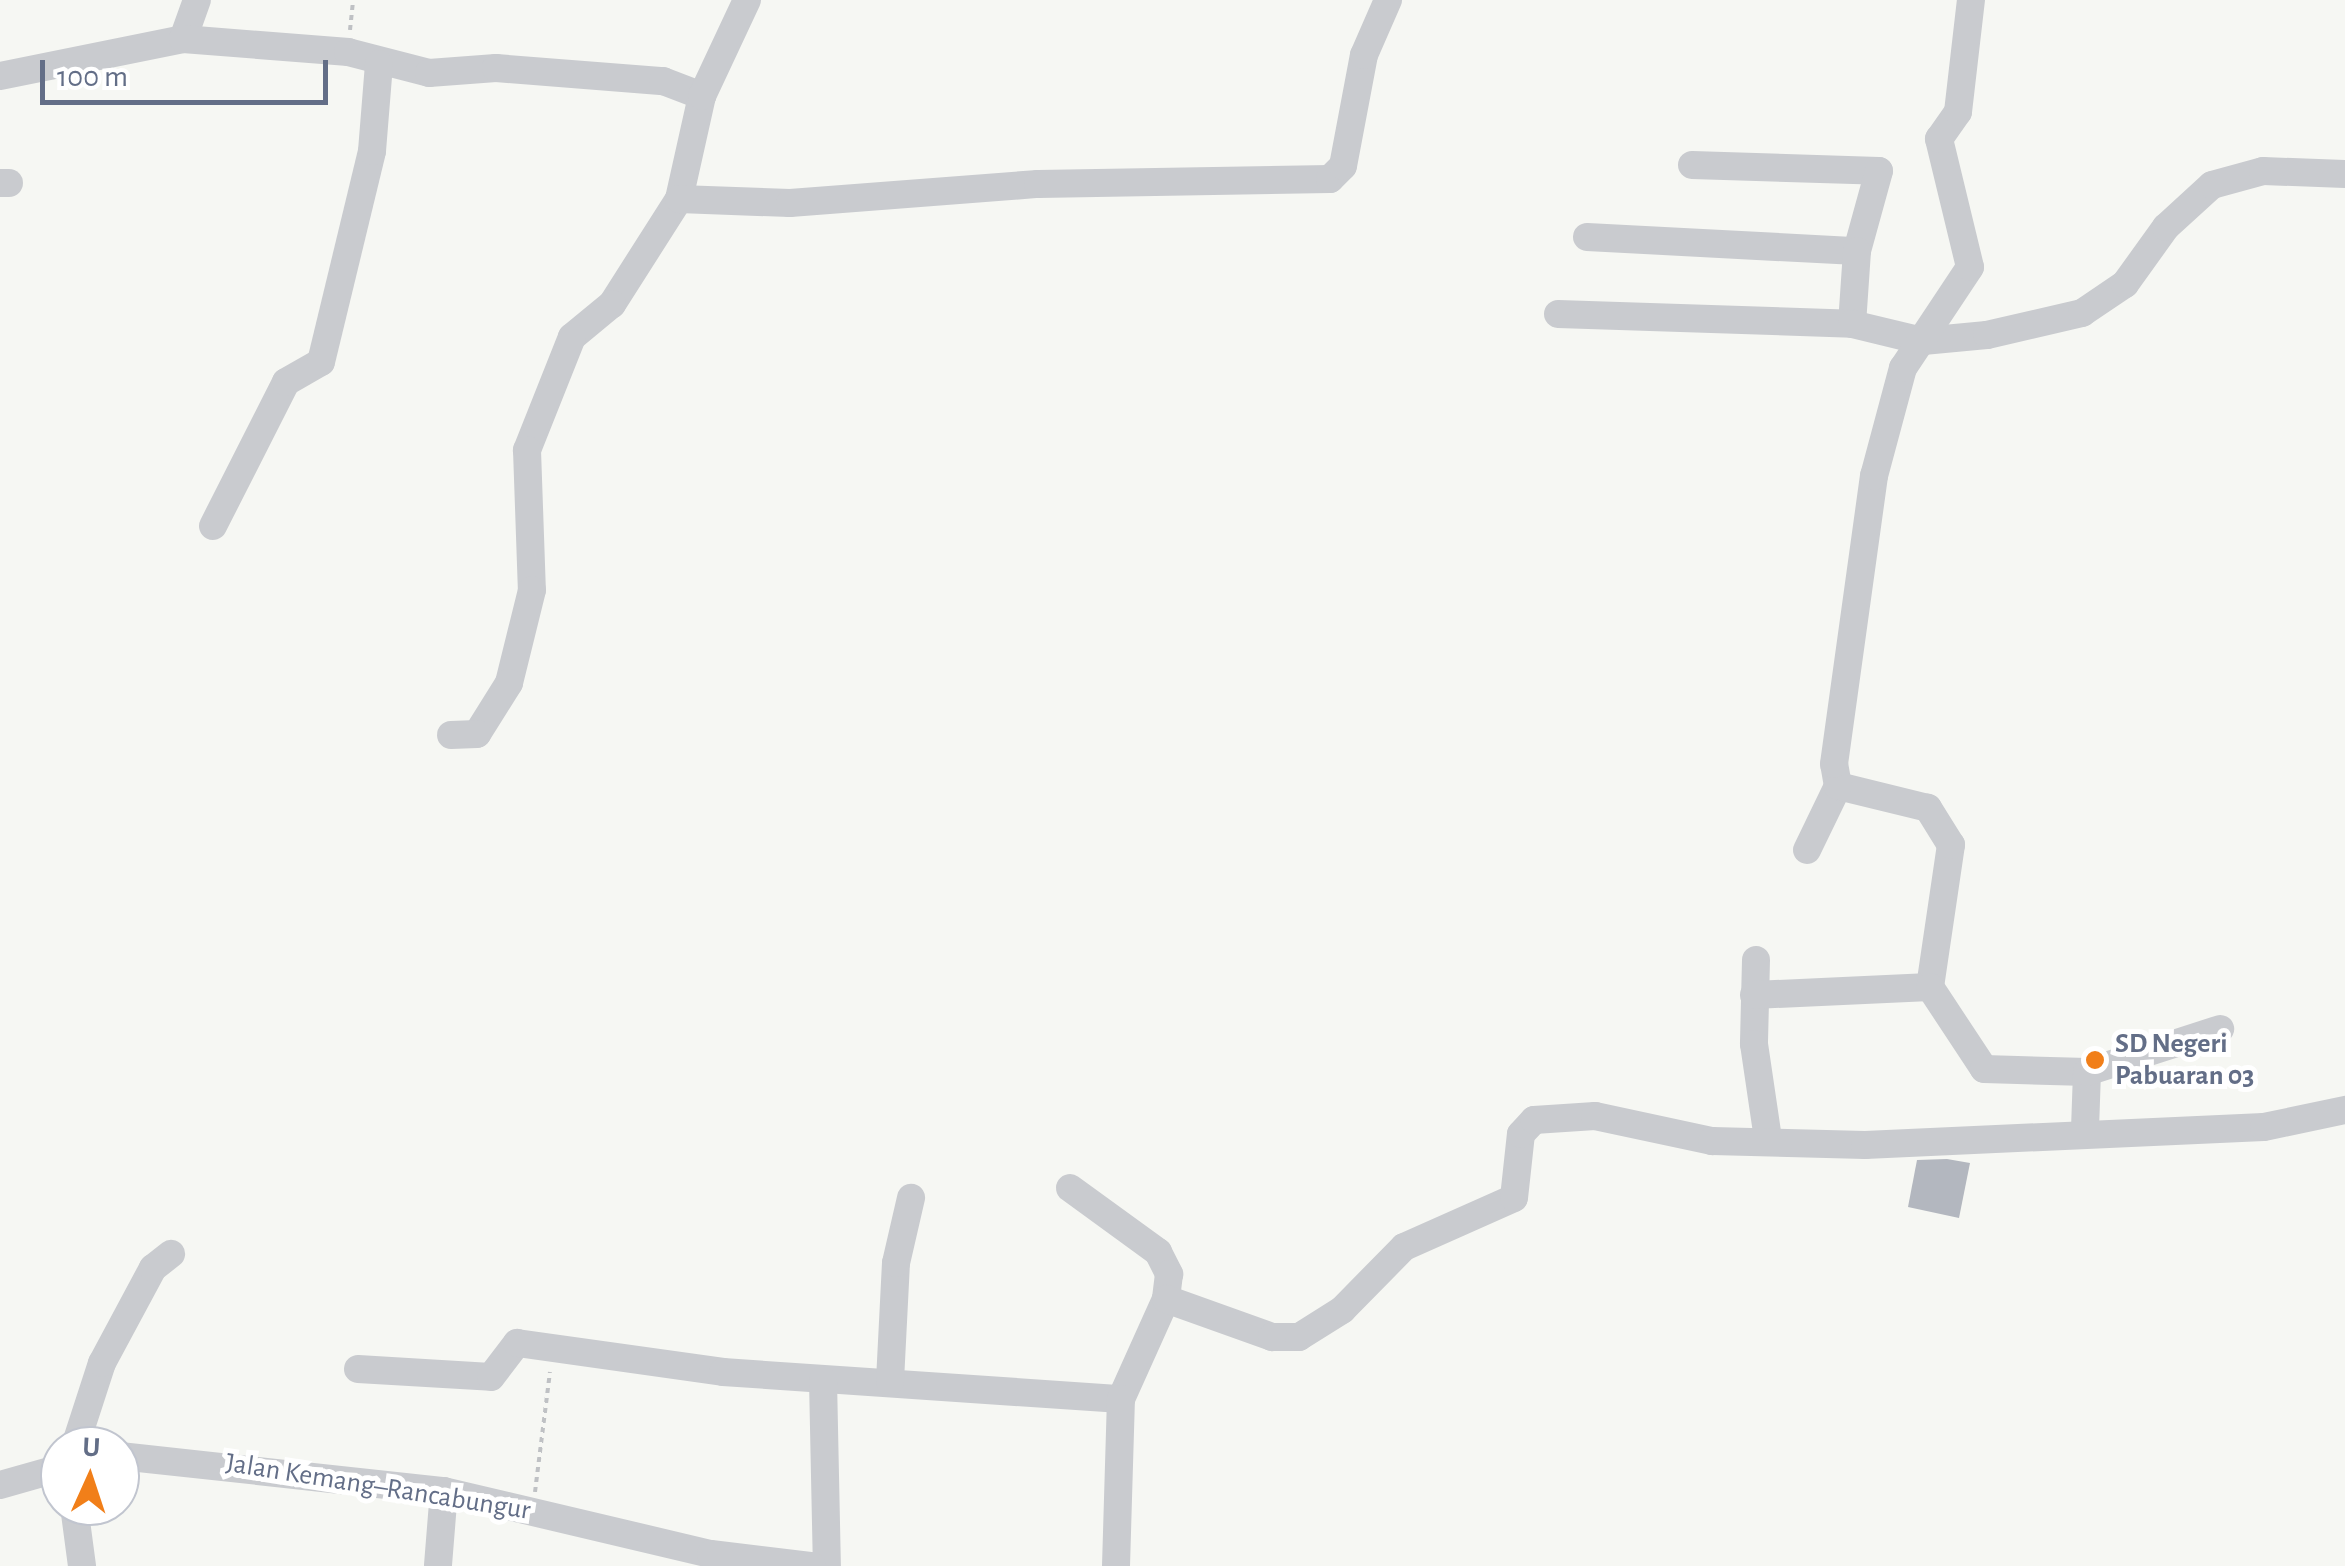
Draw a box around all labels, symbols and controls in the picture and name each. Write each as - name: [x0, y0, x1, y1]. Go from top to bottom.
- scale bar: [45, 40, 332, 102]
- text: 100 m: [57, 62, 128, 92]
- place label: SD Negeri Pabuaran 03: [2115, 1027, 2254, 1093]
- marker: SD Negeri Pabuaran 03: [2084, 1049, 2106, 1071]
- north arrow: [40, 1426, 140, 1526]
- text: U: [82, 1434, 101, 1462]
- street label: Jalan Kemang–Rancabungur: [223, 1446, 533, 1528]

